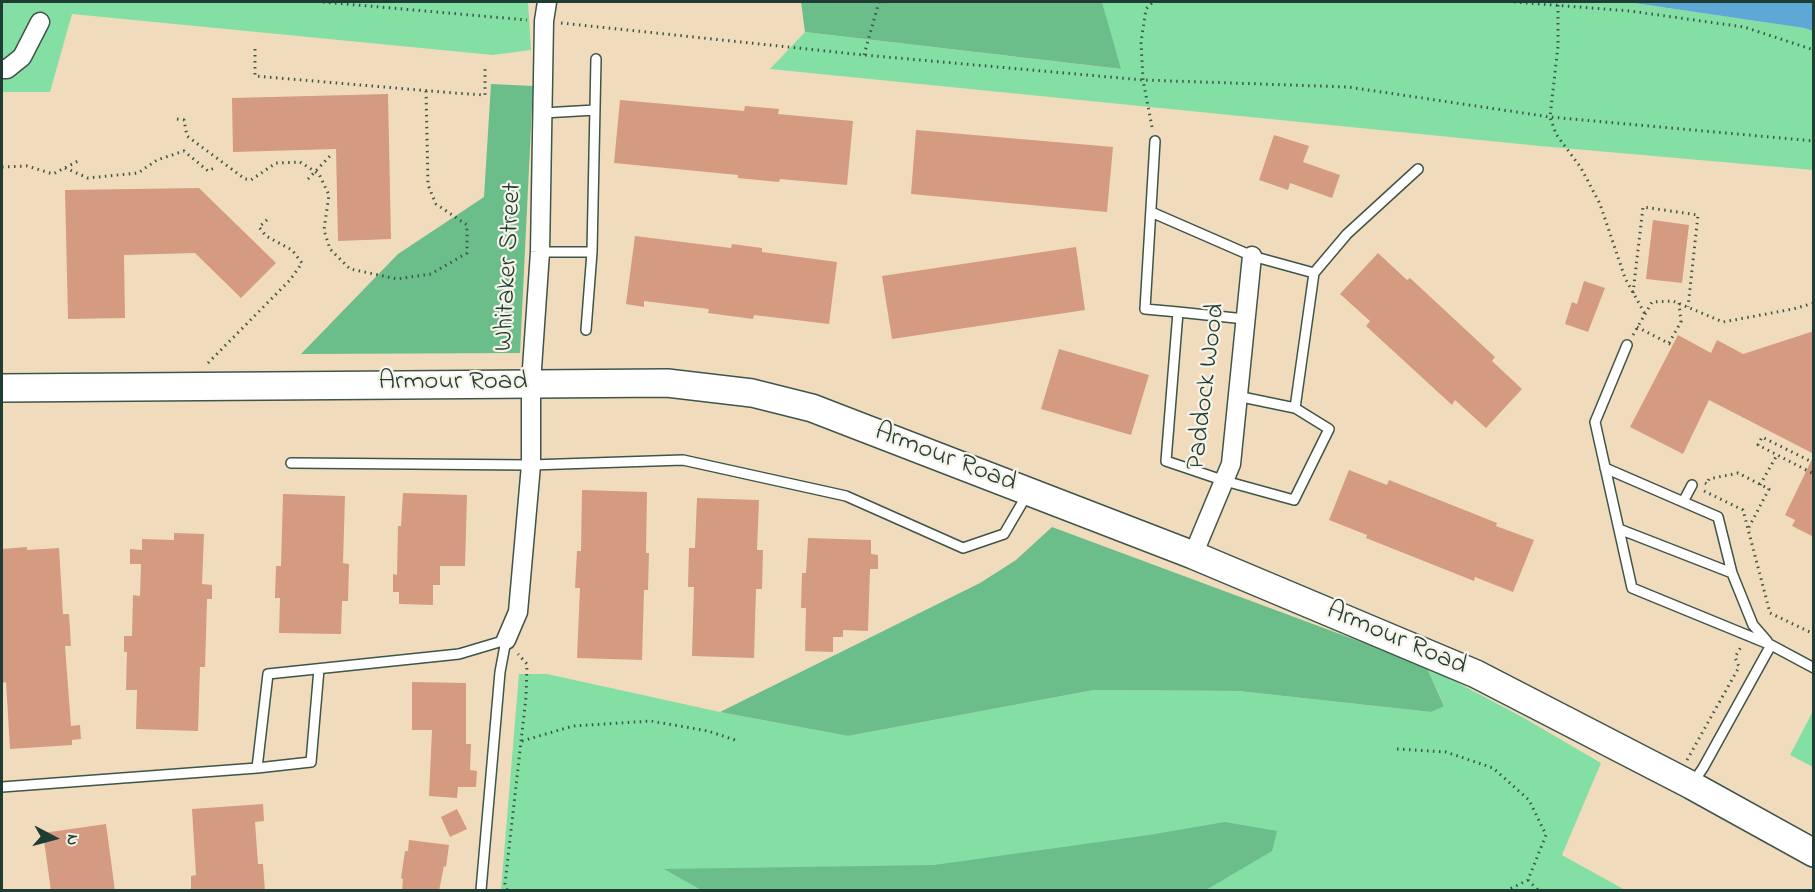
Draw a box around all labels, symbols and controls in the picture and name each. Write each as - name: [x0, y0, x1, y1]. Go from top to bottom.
- street label: Whitaker Street: [489, 182, 531, 352]
- street label: Paddock Wood: [1182, 302, 1234, 472]
- street label: Armour Road: [378, 368, 528, 400]
- street label: Armour Road: [870, 417, 1020, 501]
- street label: Armour Road: [1321, 596, 1471, 684]
- north arrow: [24, 808, 84, 868]
- text: N: [59, 833, 84, 847]

